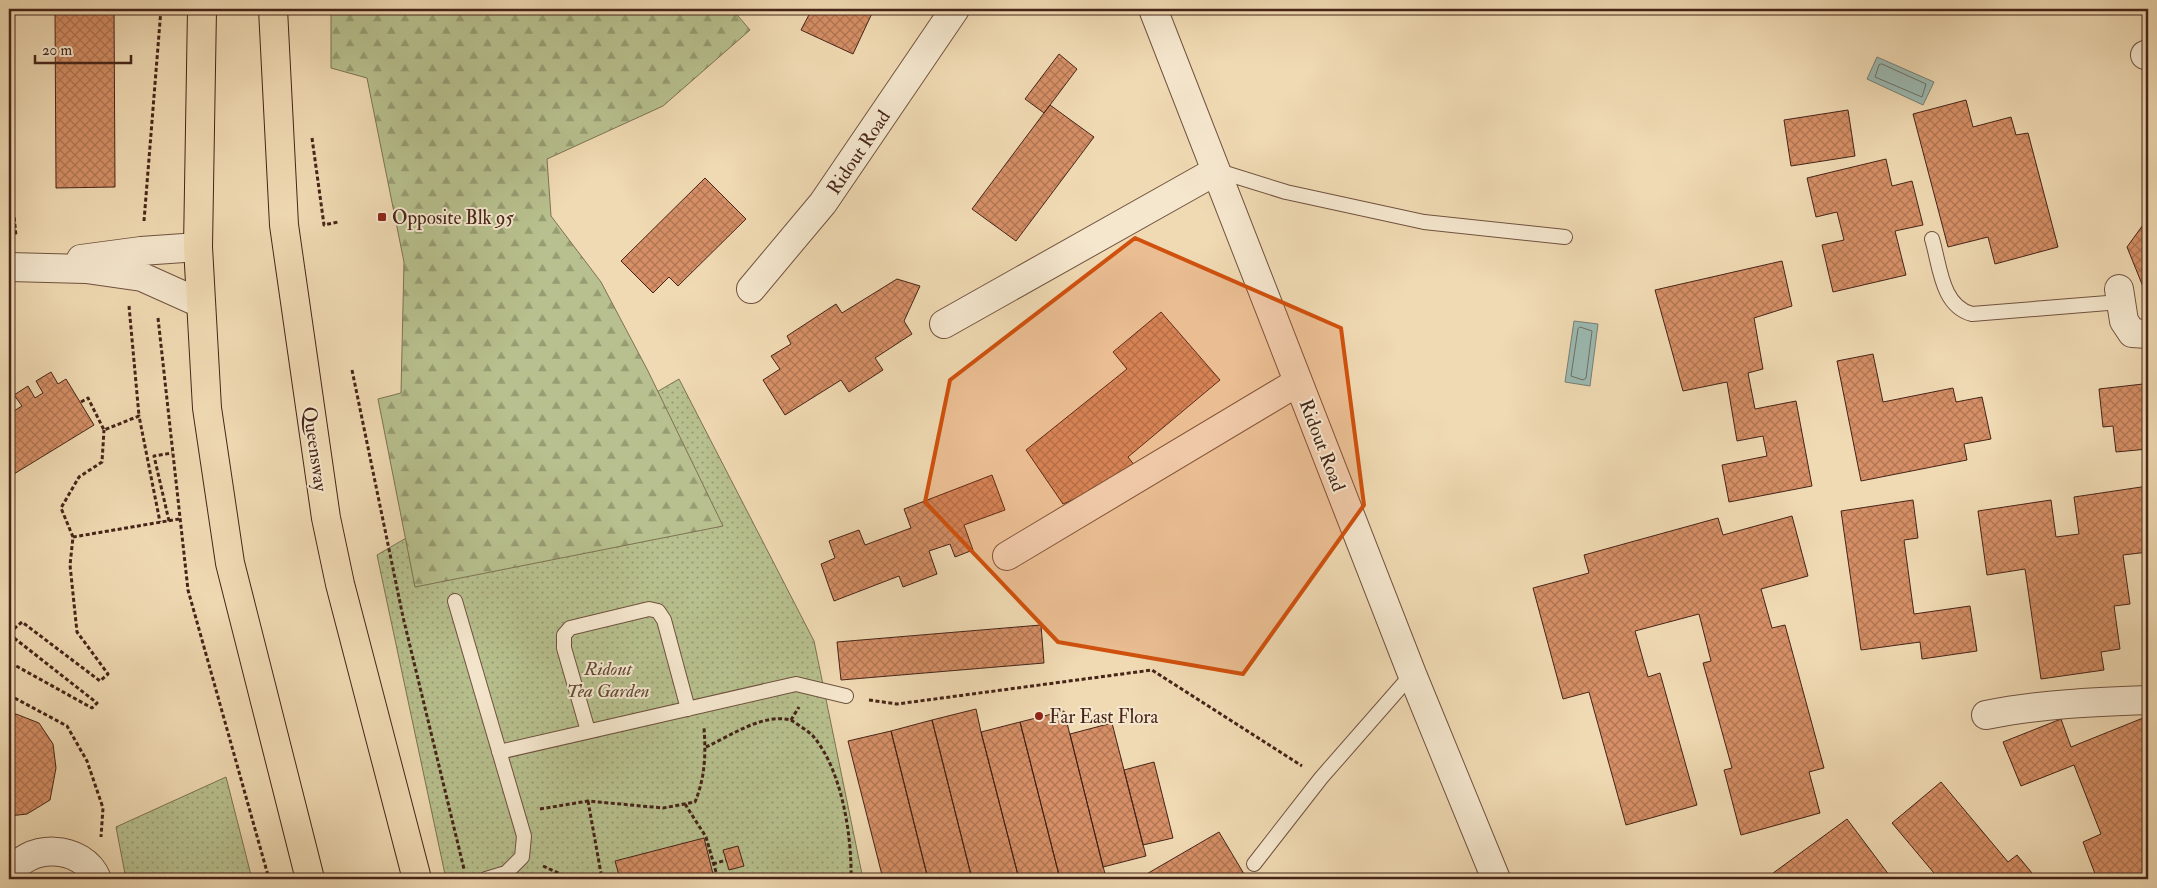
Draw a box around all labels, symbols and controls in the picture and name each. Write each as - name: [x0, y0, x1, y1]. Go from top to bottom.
- scale bar: [35, 32, 131, 64]
- text: 20 m: [42, 41, 72, 60]
- street label: Ridout Road: [822, 105, 896, 199]
- place label: Opposite Blk 95: [392, 206, 514, 231]
- marker: Opposite Blk 95: [376, 211, 388, 223]
- street label: Ridout Road: [1294, 396, 1351, 495]
- street label: Queensway: [297, 405, 333, 494]
- park label: Ridout Tea Garden: [567, 657, 649, 703]
- place label: Far East Flora: [1049, 705, 1158, 729]
- marker: Far East Flora: [1033, 710, 1045, 722]

